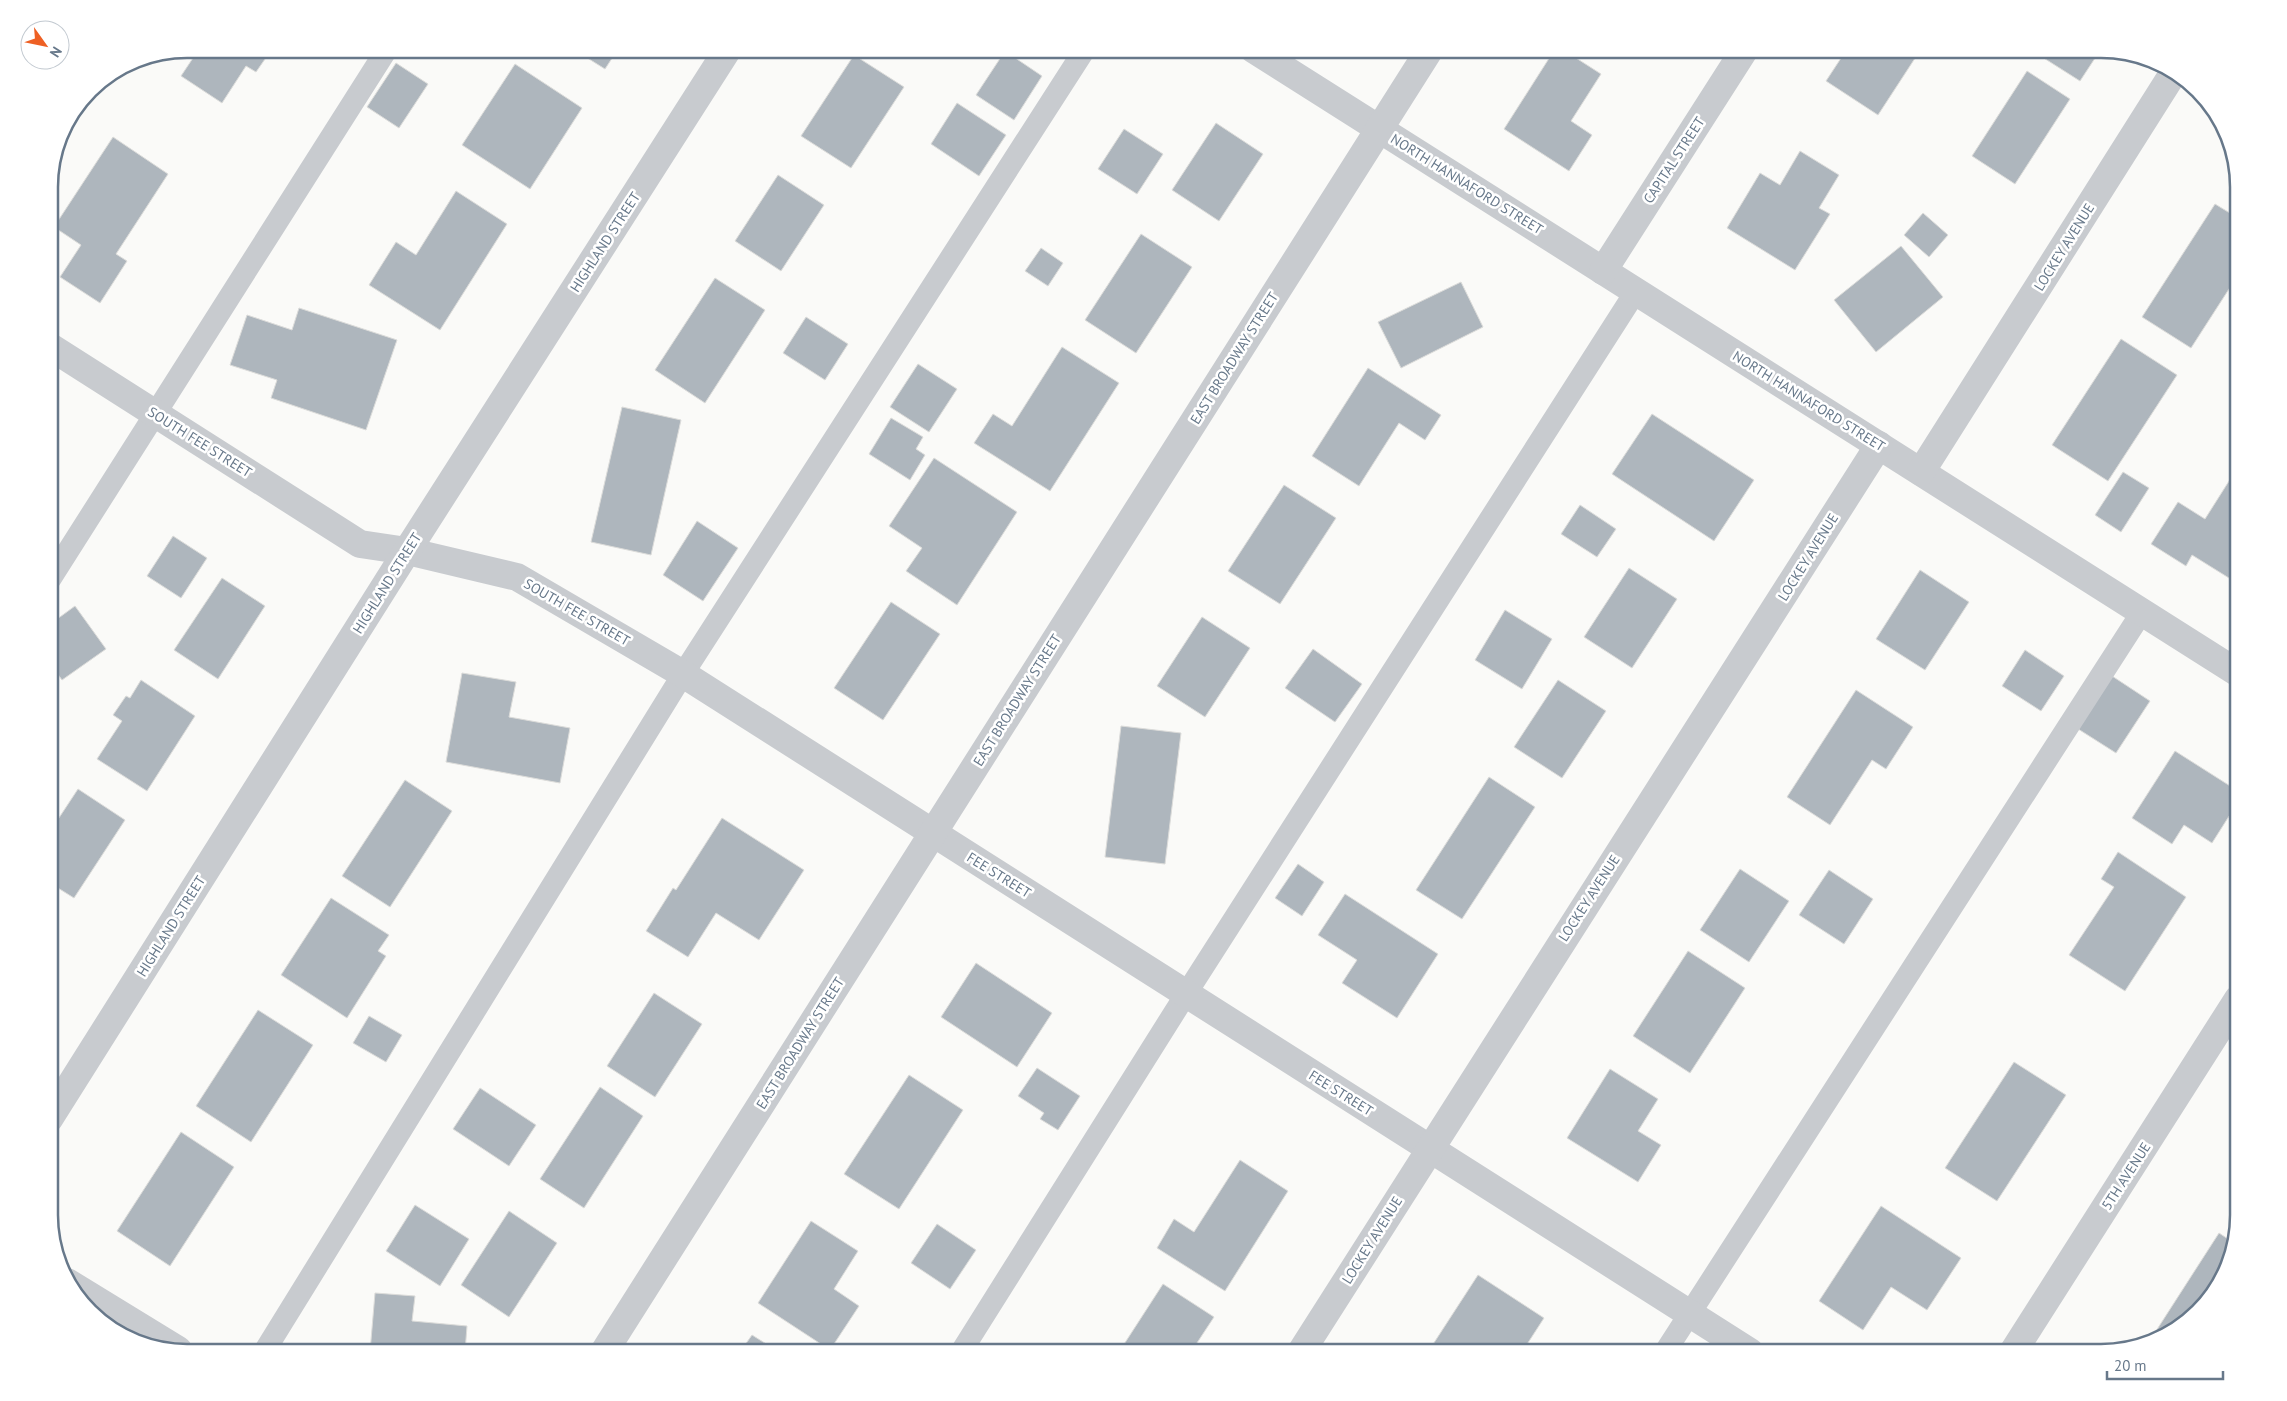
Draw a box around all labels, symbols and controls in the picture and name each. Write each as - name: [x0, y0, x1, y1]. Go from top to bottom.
- north arrow: [20, 20, 70, 70]
- text: N: [46, 43, 66, 61]
- street label: CAPITAL STREET: [1639, 113, 1709, 207]
- street label: NORTH HANNAFORD STREET: [1387, 130, 1547, 238]
- street label: HIGHLAND STREET: [566, 188, 644, 295]
- street label: LOCKEY AVENUE: [2030, 200, 2098, 294]
- street label: EAST BROADWAY STREET: [1186, 289, 1282, 427]
- street label: NORTH HANNAFORD STREET: [1729, 347, 1889, 455]
- street label: SOUTH FEE STREET: [145, 403, 256, 481]
- street label: LOCKEY AVENUE: [1774, 510, 1842, 604]
- street label: HIGHLAND STREET: [349, 529, 425, 637]
- street label: SOUTH FEE STREET: [521, 574, 633, 650]
- street label: EAST BROADWAY STREET: [969, 631, 1065, 769]
- street label: FEE STREET: [964, 848, 1035, 902]
- street label: LOCKEY AVENUE: [1554, 851, 1624, 945]
- street label: HIGHLAND STREET: [133, 872, 209, 980]
- street label: EAST BROADWAY STREET: [752, 974, 848, 1112]
- street label: FEE STREET: [1306, 1066, 1377, 1120]
- street label: 5TH AVENUE: [2097, 1139, 2155, 1213]
- street label: LOCKEY AVENUE: [1338, 1193, 1406, 1287]
- scale bar: [2107, 1348, 2223, 1380]
- text: 20 m: [2114, 1356, 2147, 1375]

